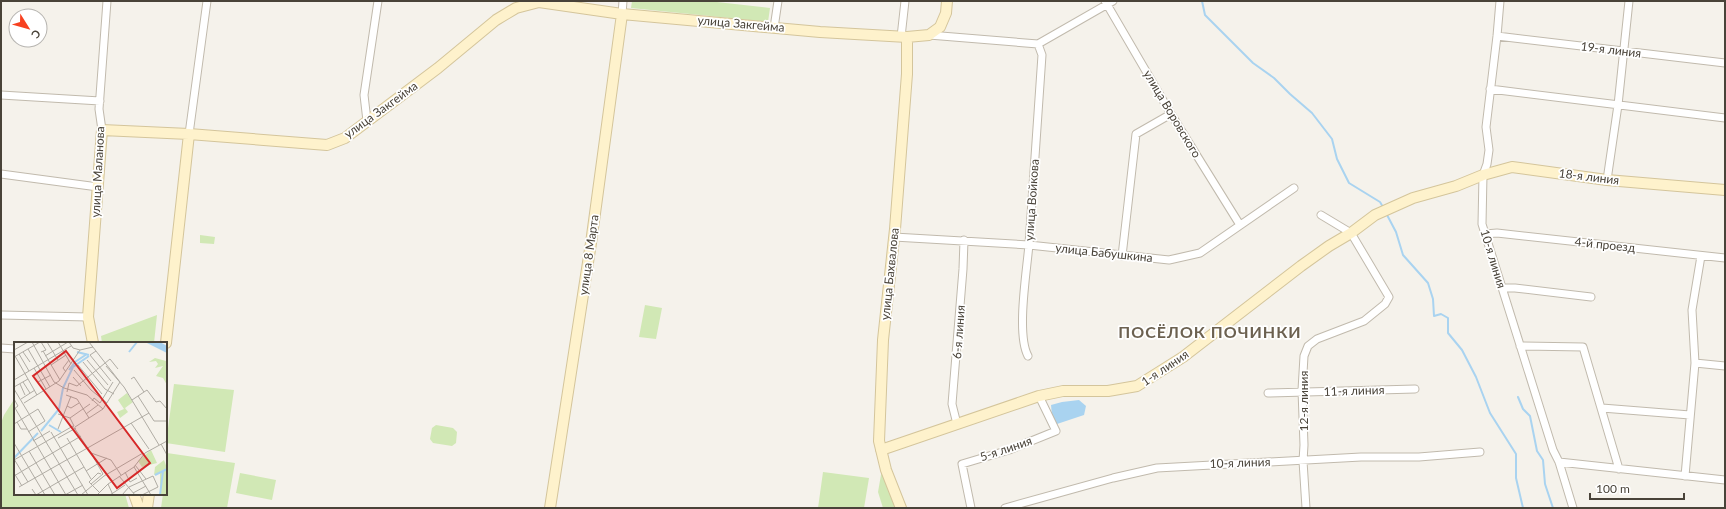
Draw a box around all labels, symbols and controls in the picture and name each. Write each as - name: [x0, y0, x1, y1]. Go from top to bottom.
- north arrow: [8, 8, 48, 48]
- street label: улица Закгейма: [697, 12, 785, 35]
- text: С: [29, 27, 44, 42]
- street label: 19-я линия: [1580, 38, 1642, 61]
- street label: улица Воровского: [1140, 67, 1205, 161]
- street label: улица Закгейма: [341, 78, 420, 141]
- street label: улица Маланова: [88, 126, 107, 218]
- street label: улица Войкова: [1021, 159, 1042, 241]
- street label: 18-я линия: [1558, 165, 1620, 188]
- street label: улица 8 Марта: [575, 214, 602, 296]
- street label: улица Бахвалова: [877, 227, 902, 321]
- street label: 10-я линия: [1477, 228, 1510, 290]
- street label: 4-й проезд: [1574, 234, 1637, 255]
- street label: улица Бабушкина: [1055, 240, 1154, 265]
- street label: 6-я линия: [949, 304, 968, 359]
- district label: ПОСЁЛОК ПОЧИНКИ: [1118, 322, 1302, 341]
- inset map: [14, 342, 167, 495]
- street label: 1-я линия: [1138, 346, 1191, 389]
- street label: 12-я линия: [1296, 370, 1311, 431]
- street label: 11-я линия: [1323, 382, 1385, 399]
- street label: 5-я линия: [978, 433, 1034, 464]
- street label: 10-я линия: [1209, 454, 1271, 471]
- scale bar: [1590, 475, 1684, 501]
- text: 100 m: [1596, 481, 1630, 496]

